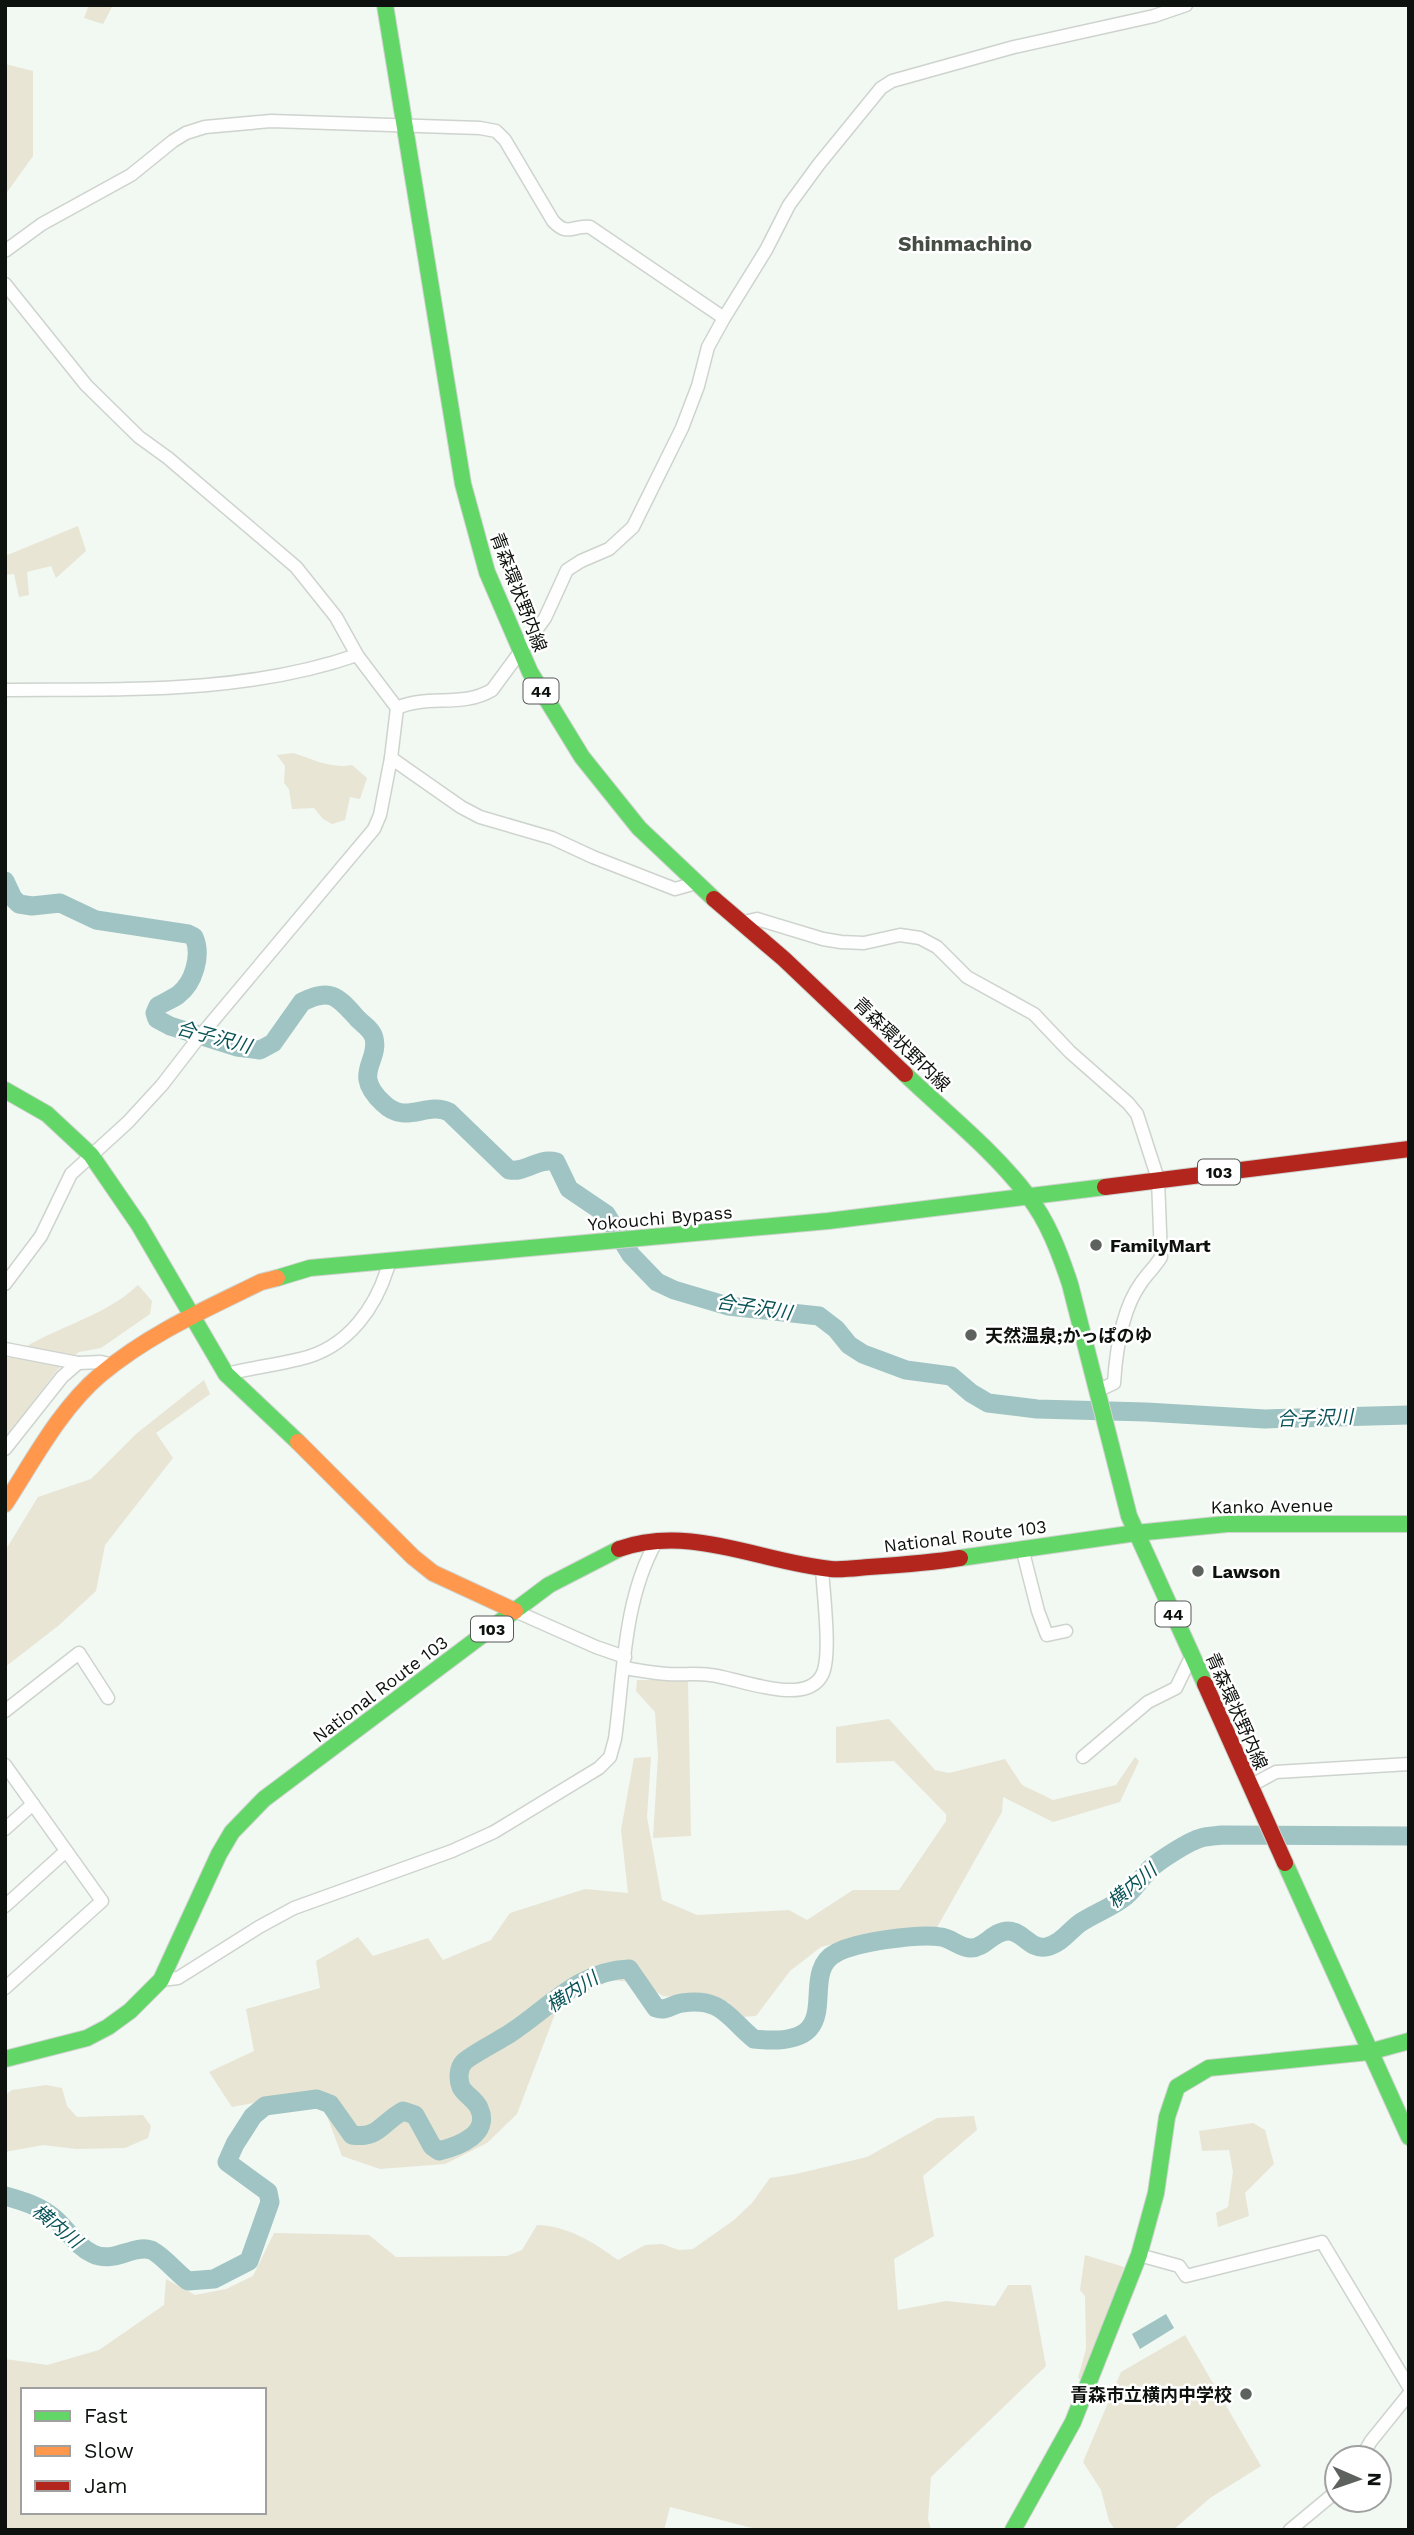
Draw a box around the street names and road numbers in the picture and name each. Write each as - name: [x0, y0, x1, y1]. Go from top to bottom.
- street label: 青森環状野内線: [487, 529, 551, 655]
- road number: 44: [524, 678, 558, 704]
- street label: 青森環状野内線: [849, 993, 955, 1095]
- road number: 103: [1198, 1160, 1240, 1184]
- street label: Yokouchi Bypass: [587, 1201, 733, 1235]
- street label: Kanko Avenue: [1210, 1494, 1334, 1518]
- street label: National Route 103: [882, 1516, 1048, 1556]
- road number: 44: [1156, 1602, 1190, 1626]
- road number: 103: [471, 1616, 513, 1642]
- street label: National Route 103: [308, 1631, 452, 1747]
- street label: 青森環状野内線: [1202, 1649, 1272, 1773]

